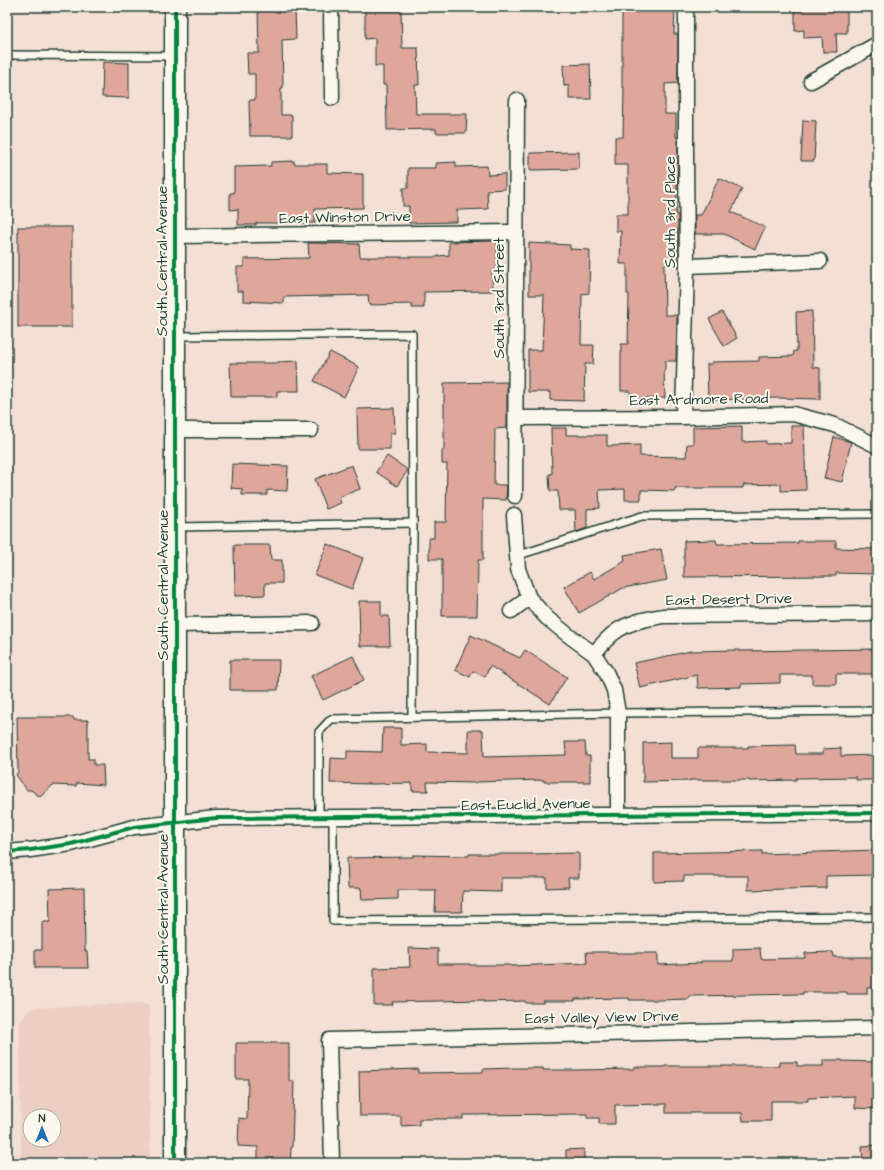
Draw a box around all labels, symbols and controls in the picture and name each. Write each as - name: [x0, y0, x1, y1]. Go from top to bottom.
- street label: South 3rd Place: [660, 156, 681, 268]
- street label: South Central Avenue: [152, 186, 173, 336]
- street label: East Winston Drive: [279, 206, 411, 229]
- street label: South 3rd Street: [489, 237, 510, 359]
- street label: East Ardmore Road: [630, 388, 769, 411]
- street label: South Central Avenue: [153, 510, 174, 660]
- street label: East Desert Drive: [666, 588, 792, 611]
- street label: East Euclid Avenue: [461, 793, 591, 816]
- street label: South Central Avenue: [153, 834, 174, 984]
- street label: East Valley View Drive: [525, 1006, 679, 1030]
- north arrow: [22, 1108, 62, 1148]
- text: N: [39, 1111, 46, 1126]

